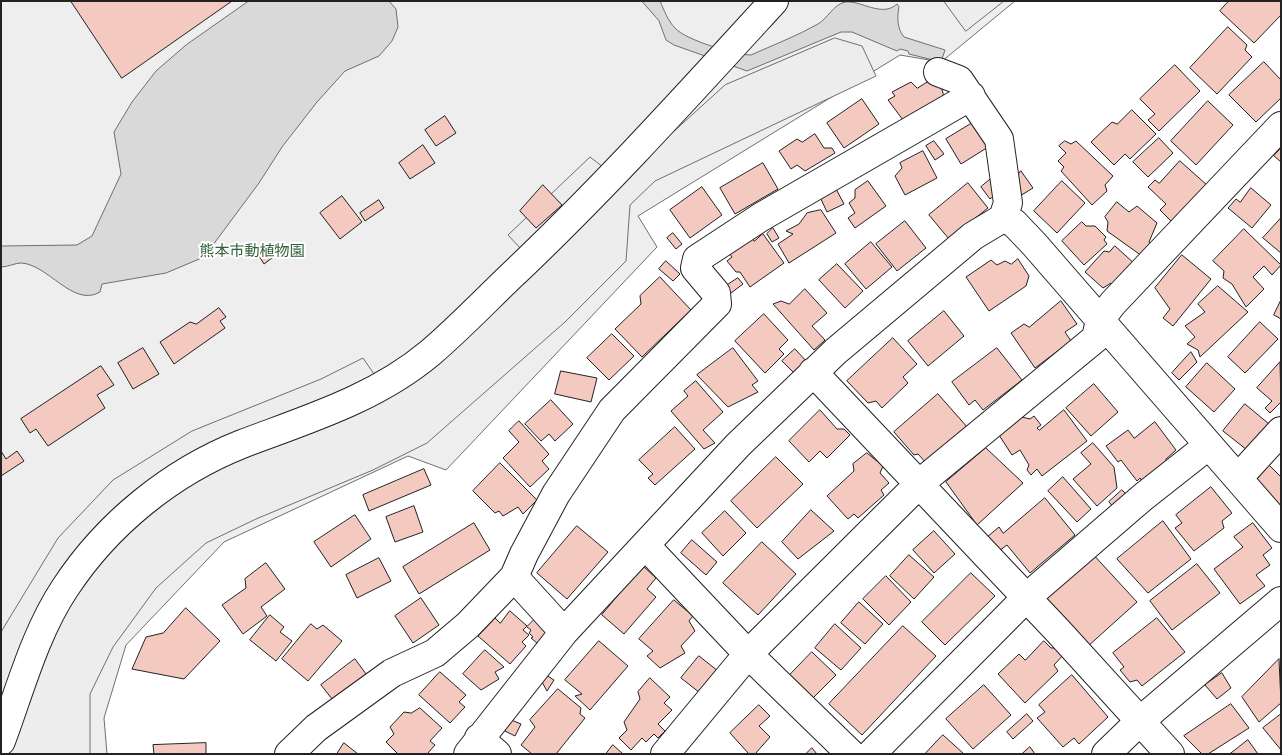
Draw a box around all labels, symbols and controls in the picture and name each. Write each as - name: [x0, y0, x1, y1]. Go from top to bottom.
- park label: 熊本市動植物園: [200, 243, 304, 261]

